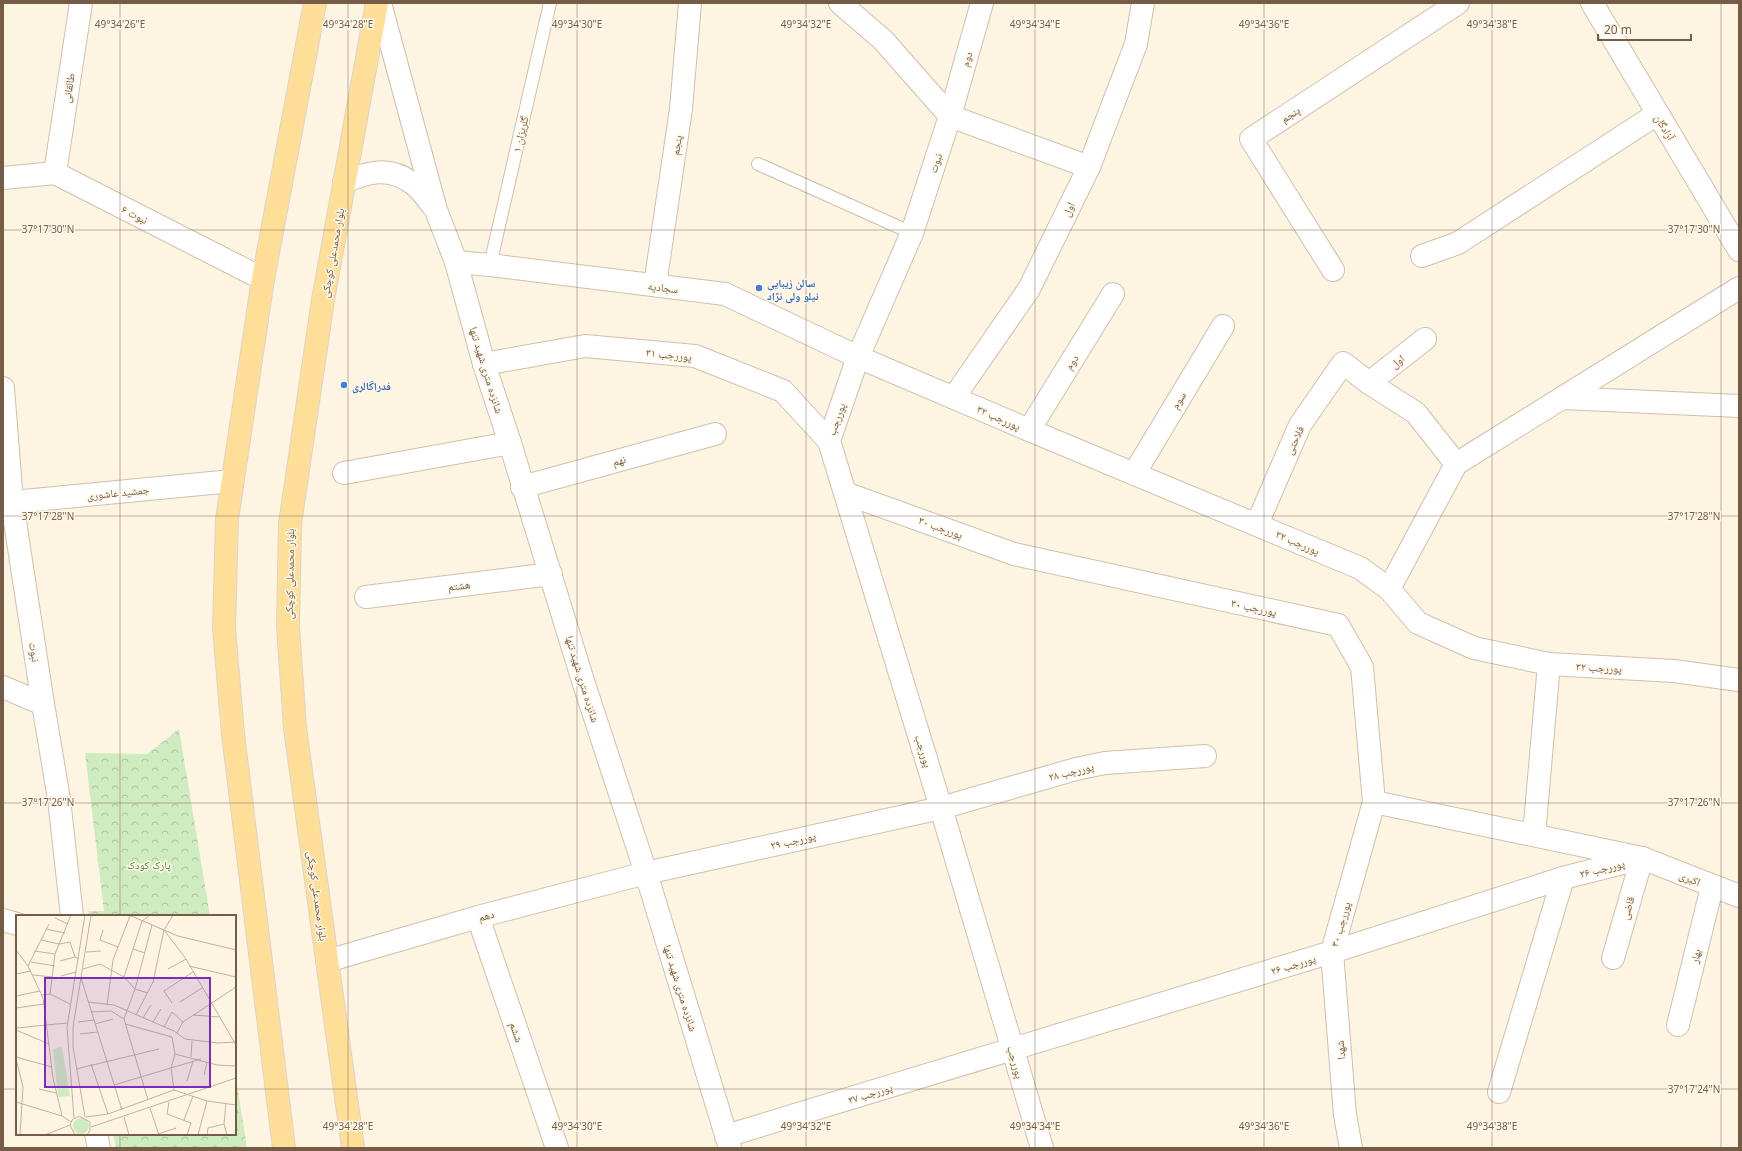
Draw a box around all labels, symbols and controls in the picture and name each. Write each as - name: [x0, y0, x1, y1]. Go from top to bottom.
- scale bar: [1598, 16, 1691, 42]
- text: 49°34'26"E: [95, 17, 145, 31]
- text: 49°34'28"E: [323, 17, 373, 31]
- text: 49°34'30"E: [552, 17, 602, 31]
- text: 49°34'32"E: [781, 17, 831, 31]
- text: 49°34'34"E: [1010, 17, 1060, 31]
- text: 49°34'36"E: [1239, 17, 1289, 31]
- text: 49°34'38"E: [1467, 17, 1517, 31]
- text: 20 m: [1604, 21, 1632, 38]
- street label: دوم: [957, 49, 975, 68]
- street label: طالقانی: [58, 72, 78, 104]
- street label: پنجم: [1277, 102, 1303, 127]
- street label: آزادگان: [1651, 111, 1679, 143]
- street label: گلریزان ۱: [509, 114, 532, 154]
- street label: پنجم: [667, 134, 686, 156]
- street label: نبوت: [925, 151, 945, 175]
- street label: اول: [1058, 199, 1078, 219]
- street label: نبوت ۶: [119, 201, 151, 227]
- street label: بلوار محمدعلی کوچکی: [317, 207, 347, 299]
- text: 37°17'30"N: [22, 222, 74, 236]
- text: 37°17'30"N: [1668, 222, 1720, 236]
- place label: سالن زیبایی نیلو ولی نژاد: [767, 275, 819, 304]
- street label: سجادیه: [647, 278, 679, 296]
- marker: سالن زیبایی نیلو ولی نژاد: [754, 283, 764, 293]
- street label: شانزده متری شهید تنها: [467, 325, 507, 415]
- street label: پوررجب ۳۱: [645, 344, 693, 364]
- street label: دوم: [1061, 351, 1082, 372]
- street label: اول: [1387, 351, 1407, 371]
- place label: فدراگالری: [352, 378, 391, 394]
- marker: فدراگالری: [339, 380, 349, 390]
- street label: سوم: [1167, 389, 1189, 411]
- street label: پوررجب: [823, 401, 849, 437]
- street label: پوررجب ۳۲: [975, 401, 1023, 433]
- street label: فلاحتی: [1281, 423, 1307, 457]
- street label: نهم: [611, 451, 627, 470]
- street label: جمشید عاشوری: [86, 481, 150, 503]
- text: 37°17'28"N: [22, 509, 74, 523]
- text: 37°17'28"N: [1668, 509, 1720, 523]
- street label: پوررجب ۳۰: [917, 512, 965, 542]
- street label: پوررجب ۳۲: [1274, 526, 1322, 558]
- street label: بلوار محمدعلی کوچکی: [281, 529, 297, 619]
- street label: هشتم: [447, 576, 472, 595]
- street label: پوررجب ۳۰: [1230, 595, 1278, 619]
- street label: شانزده متری شهید تنها: [563, 634, 603, 724]
- street label: نبوت: [26, 641, 44, 663]
- street label: پوررجب ۳۲: [1576, 658, 1623, 676]
- street label: پوررجب: [912, 733, 936, 769]
- street label: پوررجب ۲۸: [1047, 758, 1095, 784]
- text: 37°17'26"N: [22, 795, 74, 809]
- text: 37°17'26"N: [1668, 795, 1720, 809]
- street label: پوررجب ۲۹: [769, 827, 817, 853]
- street label: بلوار محمدعلی کوچکی: [304, 850, 332, 942]
- street label: پوررجب ۲۶: [1578, 855, 1626, 881]
- park label: پارک کودک: [127, 857, 171, 872]
- street label: اکبری: [1677, 867, 1703, 889]
- street label: قاضی: [1617, 894, 1638, 921]
- street label: پوررجب ۳۰: [1326, 900, 1354, 948]
- street label: دهم: [476, 906, 496, 925]
- inset map: [16, 915, 236, 1135]
- street label: شانزده متری شهید تنها: [661, 943, 701, 1033]
- street label: بهار: [1686, 947, 1704, 966]
- street label: پوررجب ۲۶: [1269, 950, 1317, 978]
- street label: ششم: [506, 1020, 527, 1044]
- street label: شهدا: [1332, 1040, 1348, 1060]
- street label: پوررجب: [1004, 1044, 1028, 1080]
- street label: پوررجب ۲۷: [846, 1079, 894, 1107]
- text: 37°17'24"N: [1668, 1082, 1720, 1096]
- text: 49°34'28"E: [323, 1119, 373, 1133]
- text: 49°34'30"E: [552, 1119, 602, 1133]
- text: 49°34'32"E: [781, 1119, 831, 1133]
- text: 49°34'34"E: [1010, 1119, 1060, 1133]
- text: 49°34'36"E: [1239, 1119, 1289, 1133]
- text: 49°34'38"E: [1467, 1119, 1517, 1133]

